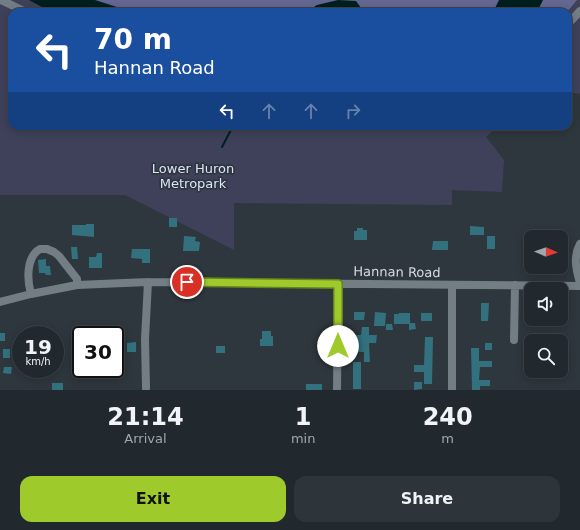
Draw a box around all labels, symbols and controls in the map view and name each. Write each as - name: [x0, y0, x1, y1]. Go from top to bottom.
- text: 70 m: [94, 23, 172, 56]
- icon: left: [28, 24, 80, 76]
- text: Hannan Road: [94, 57, 215, 78]
- icon: left: [216, 100, 238, 122]
- icon: ahead: [258, 100, 280, 122]
- icon: ahead: [300, 100, 322, 122]
- icon: right: [342, 100, 364, 122]
- park label: Lower Huron Metropark: [152, 161, 234, 191]
- north arrow: [524, 230, 568, 274]
- map controls: [524, 230, 568, 378]
- street label: Hannan Road: [353, 264, 441, 280]
- pin: [170, 265, 204, 299]
- icon: arrive: [176, 271, 198, 293]
- button: sound: [524, 282, 568, 326]
- position arrow: [317, 325, 359, 367]
- speed limit sign: 30: [72, 326, 124, 378]
- button: search: [524, 334, 568, 378]
- text: 19: [24, 335, 52, 359]
- text: km/h: [25, 356, 51, 367]
- text: 21:14: [107, 403, 184, 431]
- text: 1: [295, 403, 311, 431]
- text: 240: [423, 403, 473, 431]
- text: Arrival: [124, 431, 167, 446]
- text: min: [291, 431, 315, 446]
- text: m: [441, 431, 454, 446]
- button: Exit: [20, 476, 286, 522]
- button: Share: [294, 476, 560, 522]

